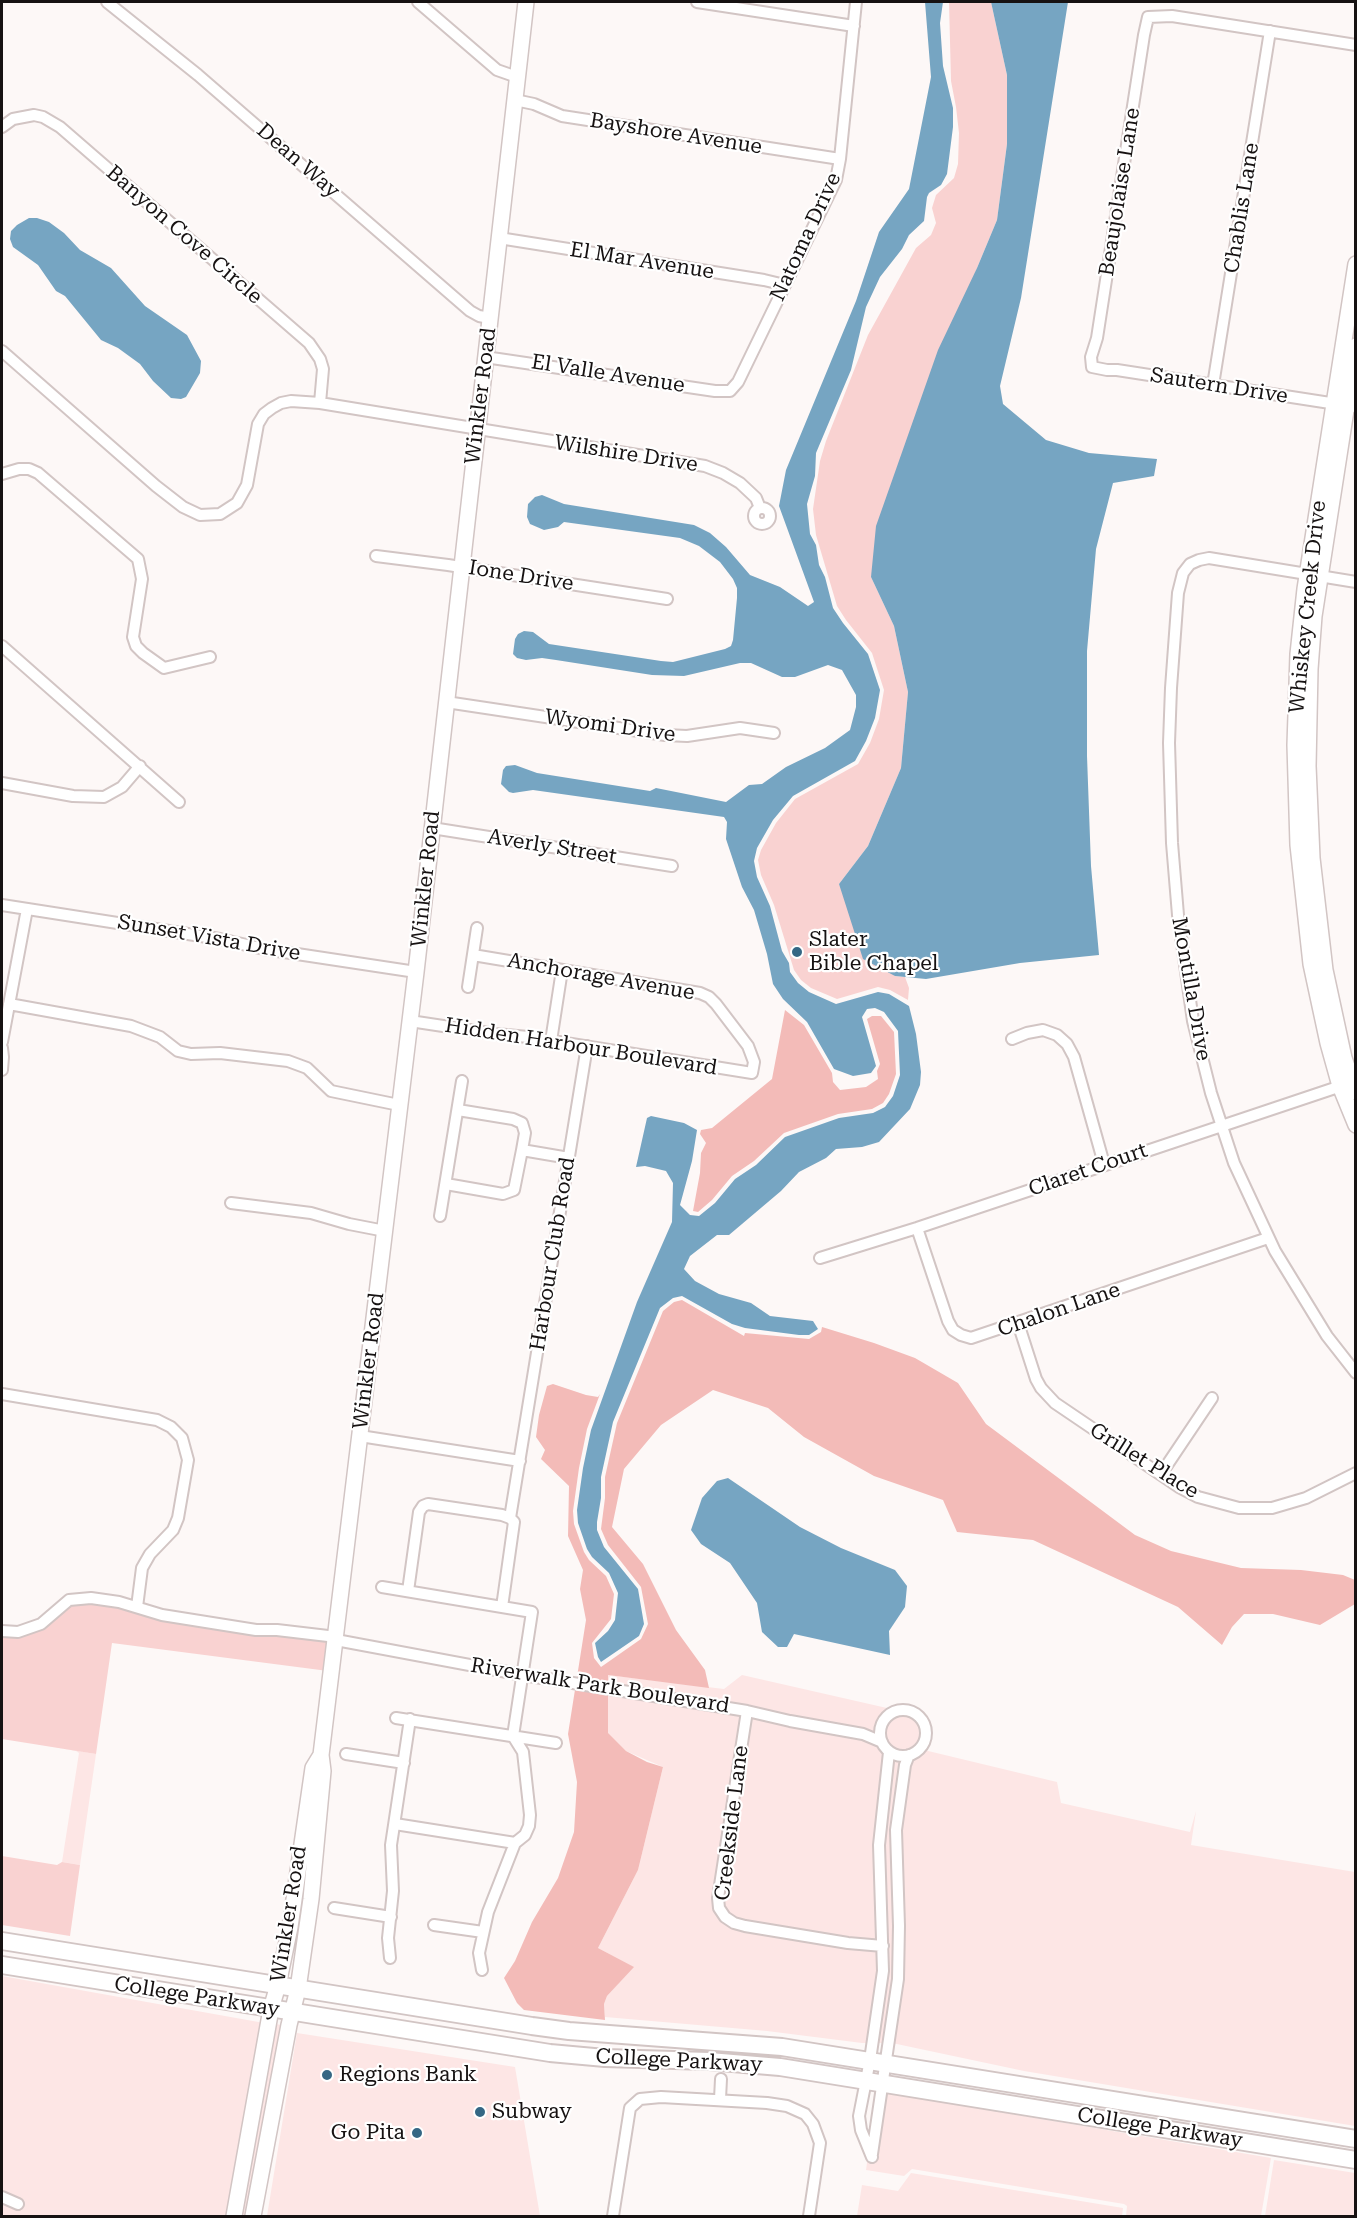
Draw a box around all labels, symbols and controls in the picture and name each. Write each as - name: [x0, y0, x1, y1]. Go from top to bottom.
- street label: Beaujolaise Lane: [1094, 106, 1146, 278]
- street label: Bayshore Avenue: [588, 108, 764, 160]
- street label: Dean Way: [251, 118, 345, 204]
- street label: Chablis Lane: [1219, 141, 1265, 275]
- street label: Banyon Cove Circle: [101, 160, 267, 310]
- street label: Natoma Drive: [765, 169, 847, 305]
- street label: El Mar Avenue: [568, 237, 716, 285]
- street label: Winkler Road: [460, 326, 502, 466]
- street label: El Valle Avenue: [529, 349, 687, 399]
- street label: Sautern Drive: [1148, 363, 1290, 409]
- street label: Wilshire Drive: [553, 430, 699, 478]
- street label: Whiskey Creek Drive: [1284, 499, 1332, 715]
- street label: Ione Drive: [467, 555, 575, 597]
- street label: Wyomi Drive: [543, 704, 677, 748]
- street label: Winkler Road: [406, 809, 446, 949]
- street label: Averly Street: [486, 824, 618, 870]
- street label: Sunset Vista Drive: [116, 910, 302, 966]
- street label: Montilla Drive: [1166, 915, 1216, 1063]
- place label: Slater Bible Chapel: [809, 927, 938, 977]
- marker: Slater Bible Chapel: [790, 945, 804, 959]
- street label: Anchorage Avenue: [505, 948, 697, 1006]
- street label: Hidden Harbour Boulevard: [443, 1013, 719, 1081]
- street label: Claret Court: [1025, 1138, 1151, 1202]
- street label: Harbour Club Road: [525, 1155, 581, 1353]
- street label: Chalon Lane: [994, 1277, 1124, 1343]
- street label: Winkler Road: [348, 1291, 390, 1431]
- street label: Grillet Place: [1085, 1418, 1203, 1504]
- street label: Riverwalk Park Boulevard: [469, 1653, 731, 1719]
- street label: Creekside Lane: [710, 1744, 754, 1902]
- street label: Winkler Road: [266, 1844, 312, 1984]
- street label: College Parkway: [113, 1971, 281, 2023]
- street label: College Parkway: [595, 2044, 763, 2078]
- place label: Regions Bank: [339, 2062, 477, 2088]
- marker: Regions Bank: [320, 2068, 334, 2082]
- place label: Subway: [492, 2099, 572, 2125]
- street label: College Parkway: [1076, 2102, 1244, 2154]
- marker: Subway: [473, 2105, 487, 2119]
- place label: Go Pita: [331, 2120, 405, 2146]
- marker: Go Pita: [410, 2126, 424, 2140]

